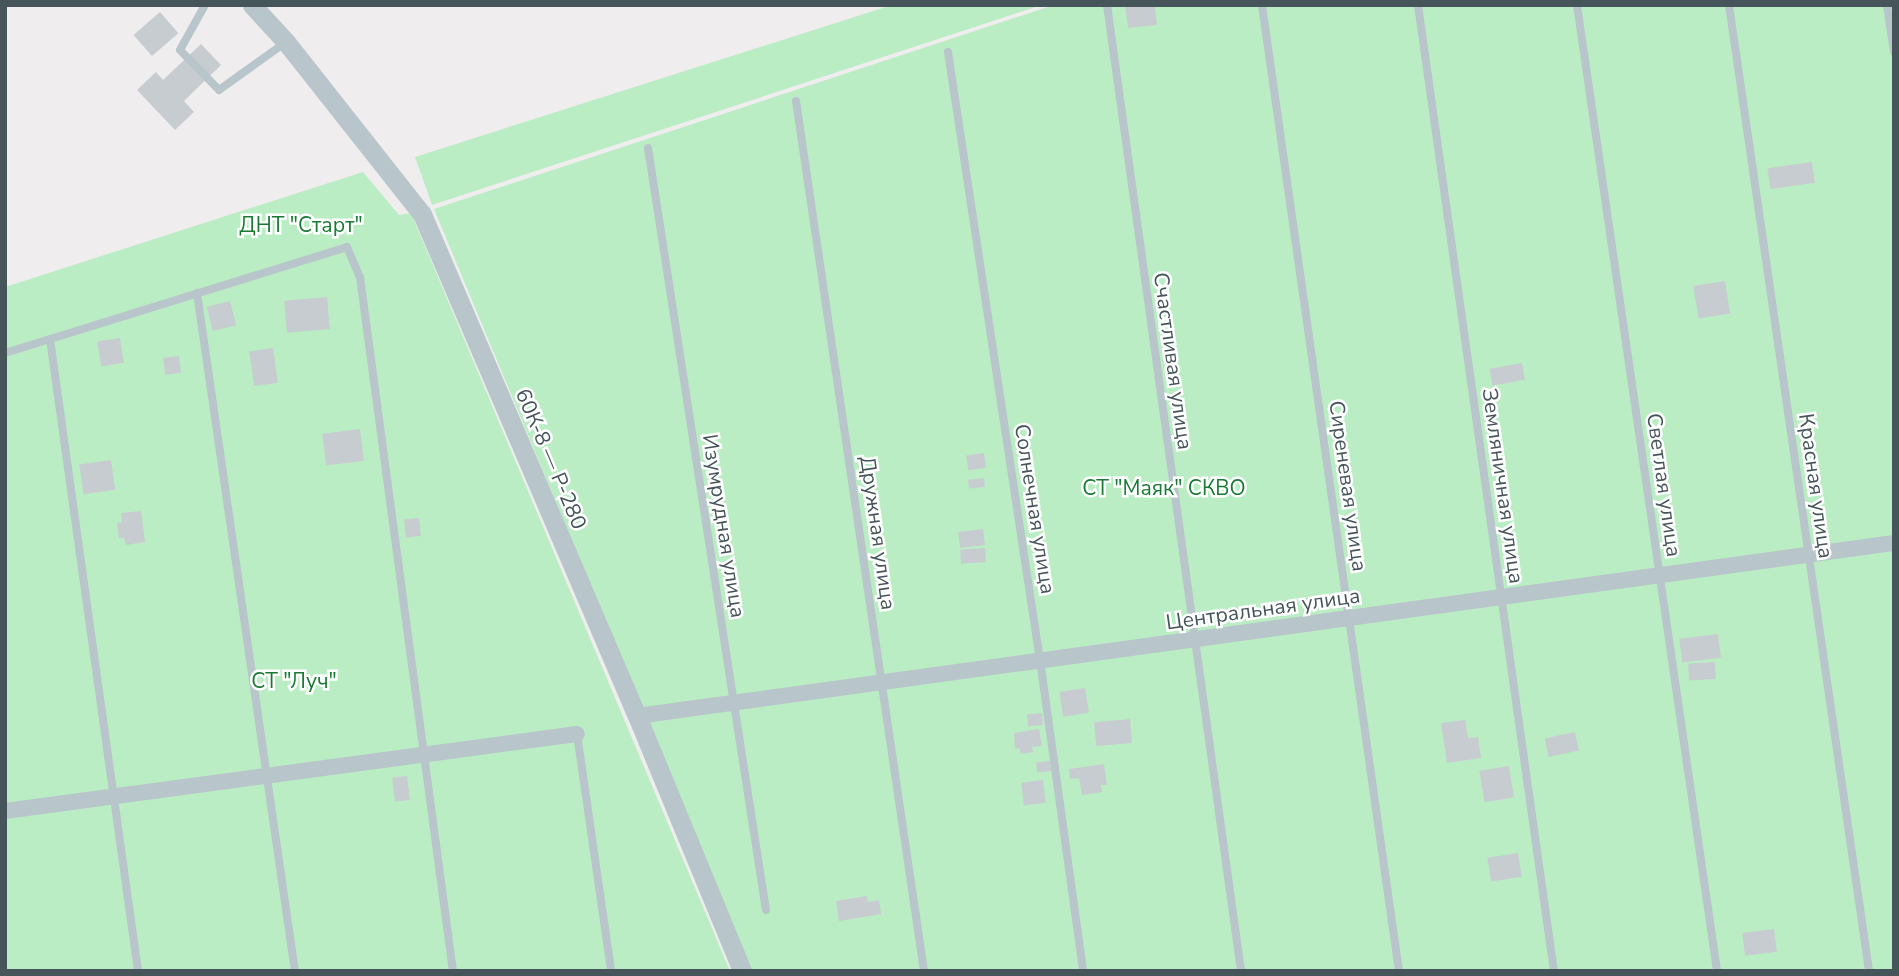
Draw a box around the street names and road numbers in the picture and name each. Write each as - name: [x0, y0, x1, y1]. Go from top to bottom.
- street label: Счастливая улица: [1148, 271, 1198, 451]
- street label: 60К-8 — Р-280: [510, 385, 592, 533]
- street label: Земляничная улица: [1477, 387, 1529, 585]
- street label: Сиреневая улица: [1324, 399, 1372, 573]
- street label: Светлая улица: [1641, 411, 1687, 559]
- street label: Красная улица: [1793, 412, 1839, 560]
- street label: Солнечная улица: [1009, 422, 1061, 596]
- street label: Изумрудная улица: [697, 433, 751, 619]
- street label: Дружная улица: [855, 454, 901, 612]
- street label: Центральная улица: [1164, 583, 1362, 635]

